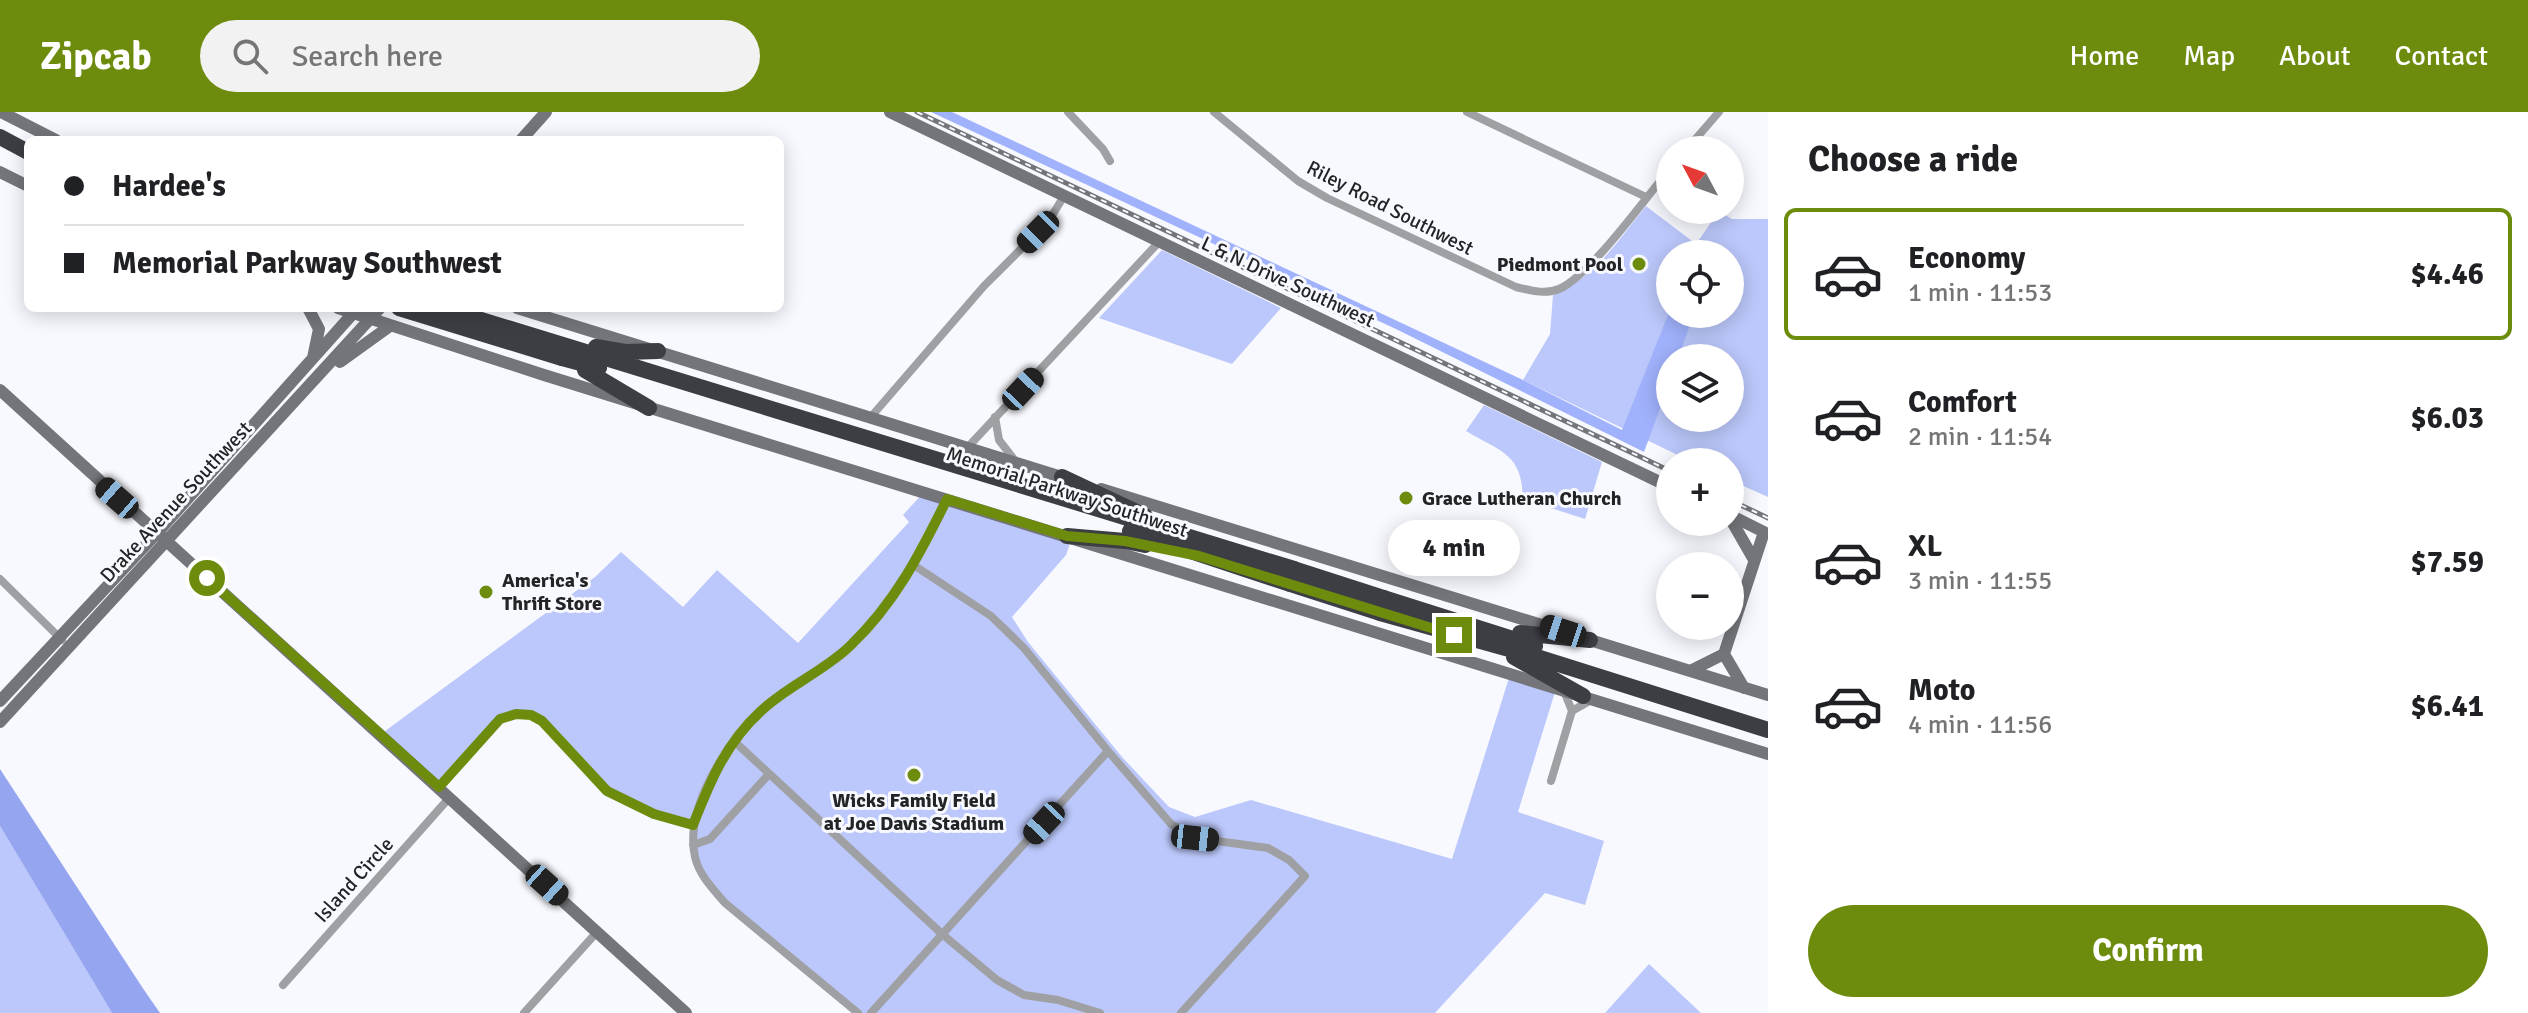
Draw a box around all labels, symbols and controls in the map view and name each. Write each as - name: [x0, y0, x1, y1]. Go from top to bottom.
- search box: [200, 20, 760, 92]
- text: Zipcab: [40, 33, 152, 80]
- icon: search: [228, 34, 272, 78]
- text: Search here: [292, 38, 443, 75]
- text: Home: [2070, 39, 2139, 73]
- text: Map: [2183, 39, 2235, 73]
- text: About: [2279, 39, 2351, 73]
- text: Contact: [2395, 39, 2488, 73]
- north arrow: [1656, 136, 1744, 224]
- map controls: [1656, 136, 1744, 640]
- text: Choose a ride: [1808, 137, 2018, 182]
- street label: Riley Road Southwest: [1302, 155, 1478, 261]
- text: Hardee's: [112, 168, 226, 205]
- car: [1013, 207, 1063, 257]
- street label: L & N Drive Southwest: [1197, 231, 1379, 333]
- icon: car: [1812, 238, 1884, 310]
- button: locate: [1656, 240, 1744, 328]
- text: Economy: [1908, 240, 2025, 277]
- text: Memorial Parkway Southwest: [112, 245, 502, 282]
- place label: Piedmont Pool: [1497, 252, 1623, 277]
- marker: Piedmont Pool: [1630, 255, 1648, 273]
- text: $4.46: [2411, 256, 2484, 293]
- text: 1 min · 11:53: [1908, 277, 2052, 309]
- button: layers: [1656, 344, 1744, 432]
- car: [998, 363, 1048, 415]
- icon: car: [1812, 382, 1884, 454]
- text: Comfort: [1908, 384, 2017, 421]
- text: $6.03: [2411, 400, 2484, 437]
- street label: Drake Avenue Southwest: [95, 416, 257, 588]
- text: 2 min · 11:54: [1908, 421, 2052, 453]
- street label: Memorial Parkway Southwest: [943, 441, 1191, 543]
- button: +: [1656, 448, 1744, 536]
- car: [91, 473, 143, 523]
- place label: Grace Lutheran Church: [1422, 486, 1622, 511]
- marker: Grace Lutheran Church: [1397, 489, 1415, 507]
- callout: 4 min: [1388, 519, 1520, 575]
- icon: car: [1812, 526, 1884, 598]
- text: XL: [1908, 528, 1942, 565]
- text: 4 min: [1423, 532, 1485, 564]
- text: $7.59: [2411, 544, 2484, 581]
- button: −: [1656, 552, 1744, 640]
- route start: [189, 560, 225, 596]
- text: 3 min · 11:55: [1908, 565, 2052, 597]
- place label: America's Thrift Store: [502, 568, 602, 616]
- marker: America's Thrift Store: [477, 583, 495, 601]
- car: [1536, 612, 1590, 650]
- route end: [1436, 617, 1472, 653]
- icon: car: [1812, 670, 1884, 742]
- text: Moto: [1908, 672, 1975, 709]
- text: $6.41: [2411, 688, 2484, 725]
- text: 4 min · 11:56: [1908, 709, 2052, 741]
- marker: Wicks Family Field at Joe Davis Stadium: [905, 766, 923, 784]
- place label: Wicks Family Field at Joe Davis Stadium: [824, 788, 1004, 836]
- car: [1019, 797, 1069, 849]
- car: [1170, 824, 1220, 852]
- street label: Island Circle: [309, 832, 399, 928]
- car: [521, 860, 573, 910]
- button: Confirm: [1808, 905, 2488, 997]

